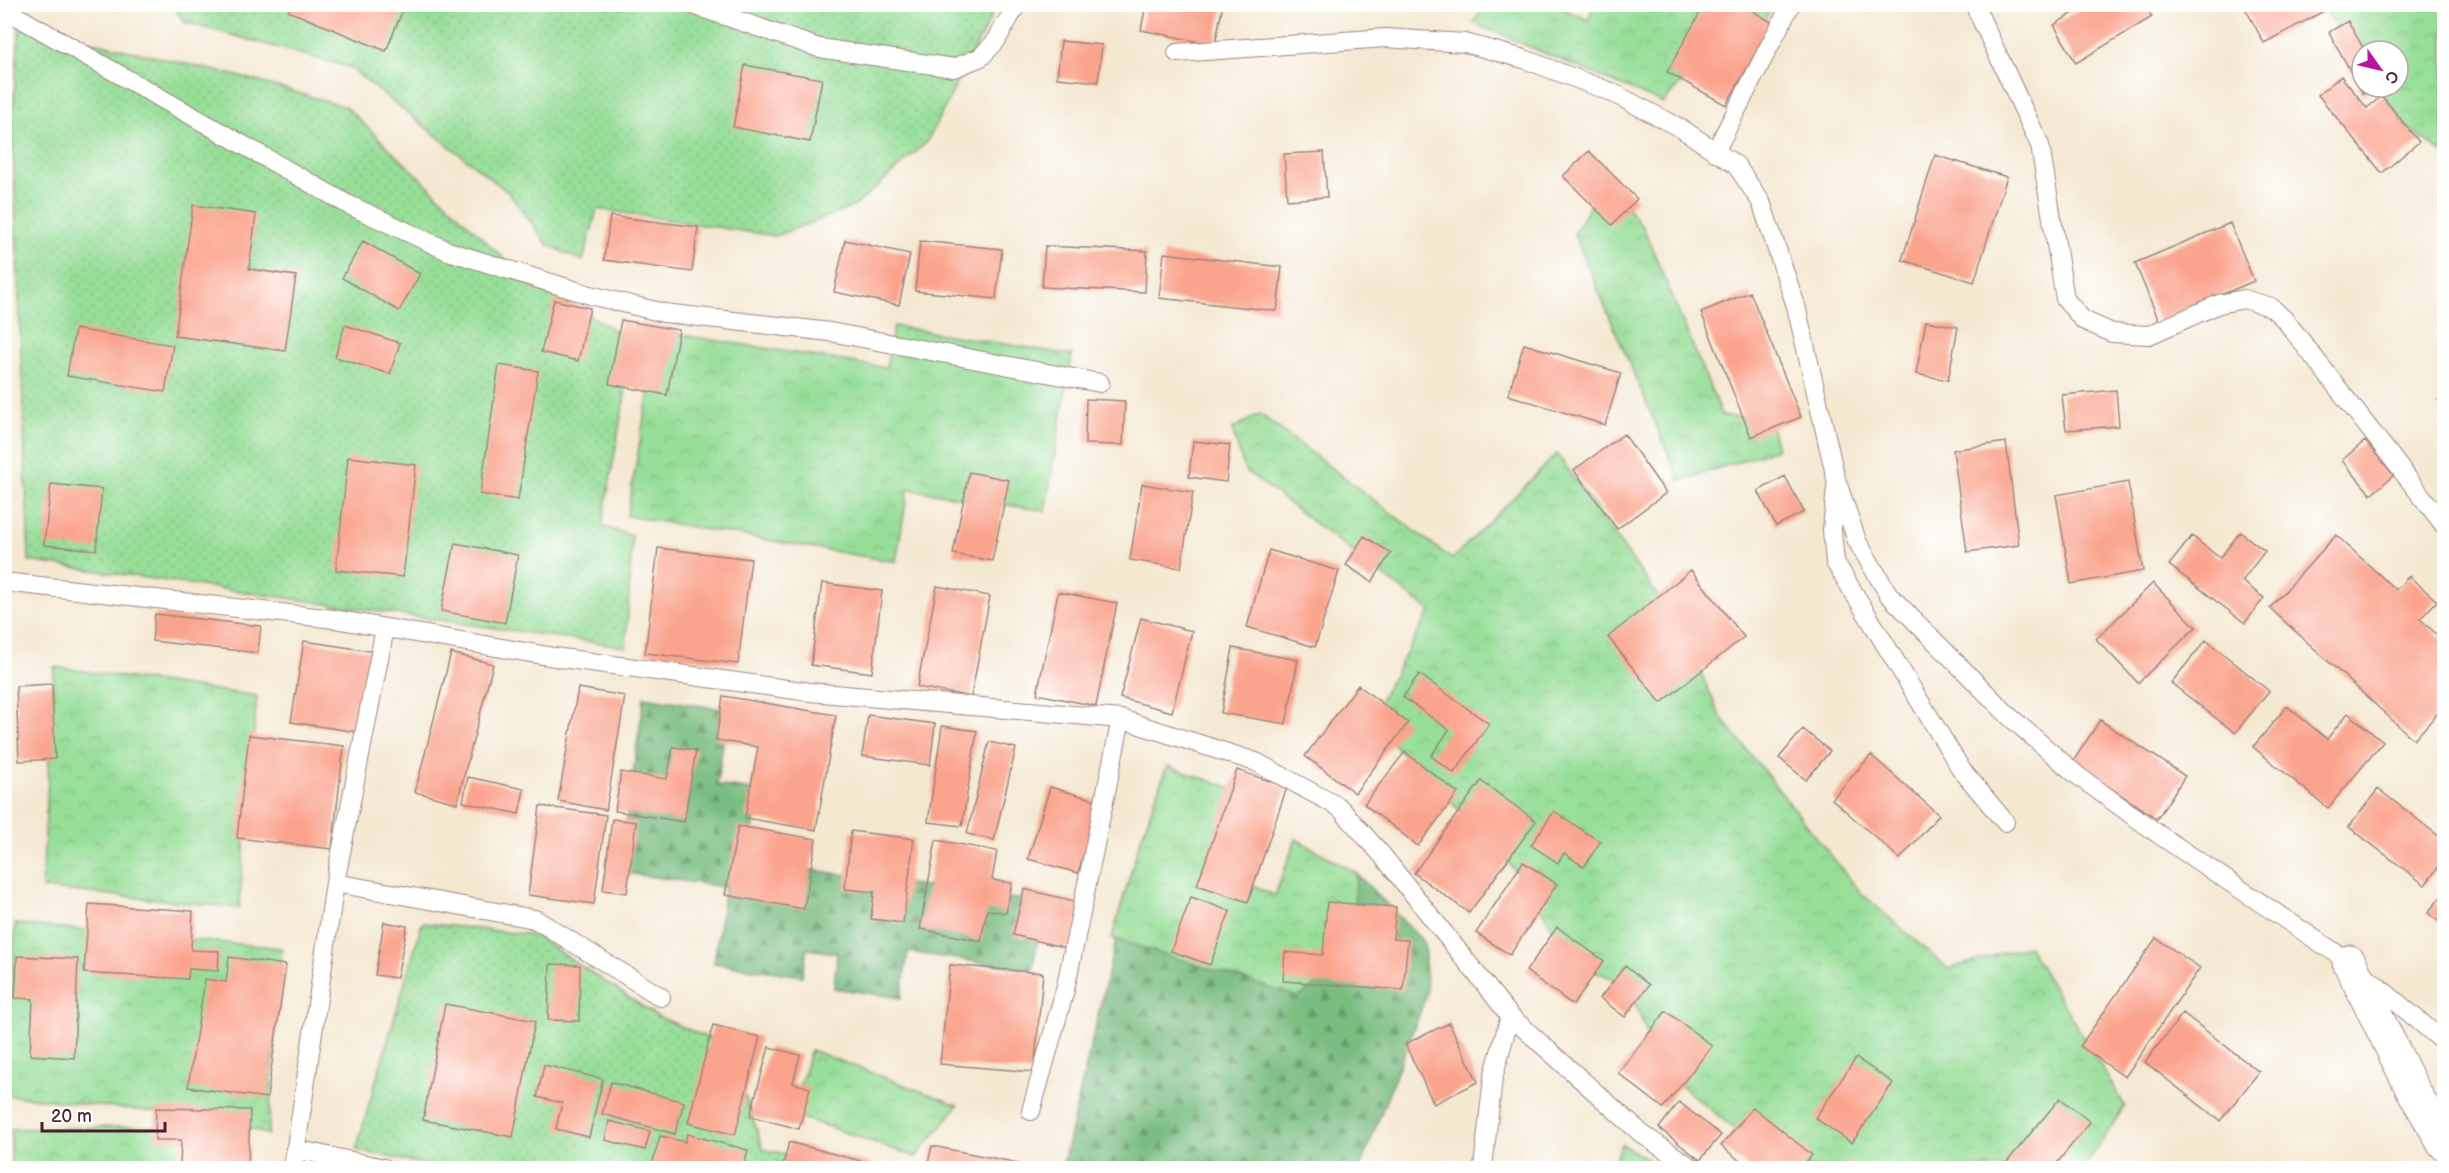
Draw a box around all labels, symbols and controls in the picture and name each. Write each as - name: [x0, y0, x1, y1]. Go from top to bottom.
- north arrow: [2350, 39, 2410, 99]
- text: С: [2380, 67, 2402, 86]
- scale bar: [42, 1095, 165, 1133]
- text: 20 m: [51, 1106, 92, 1127]

